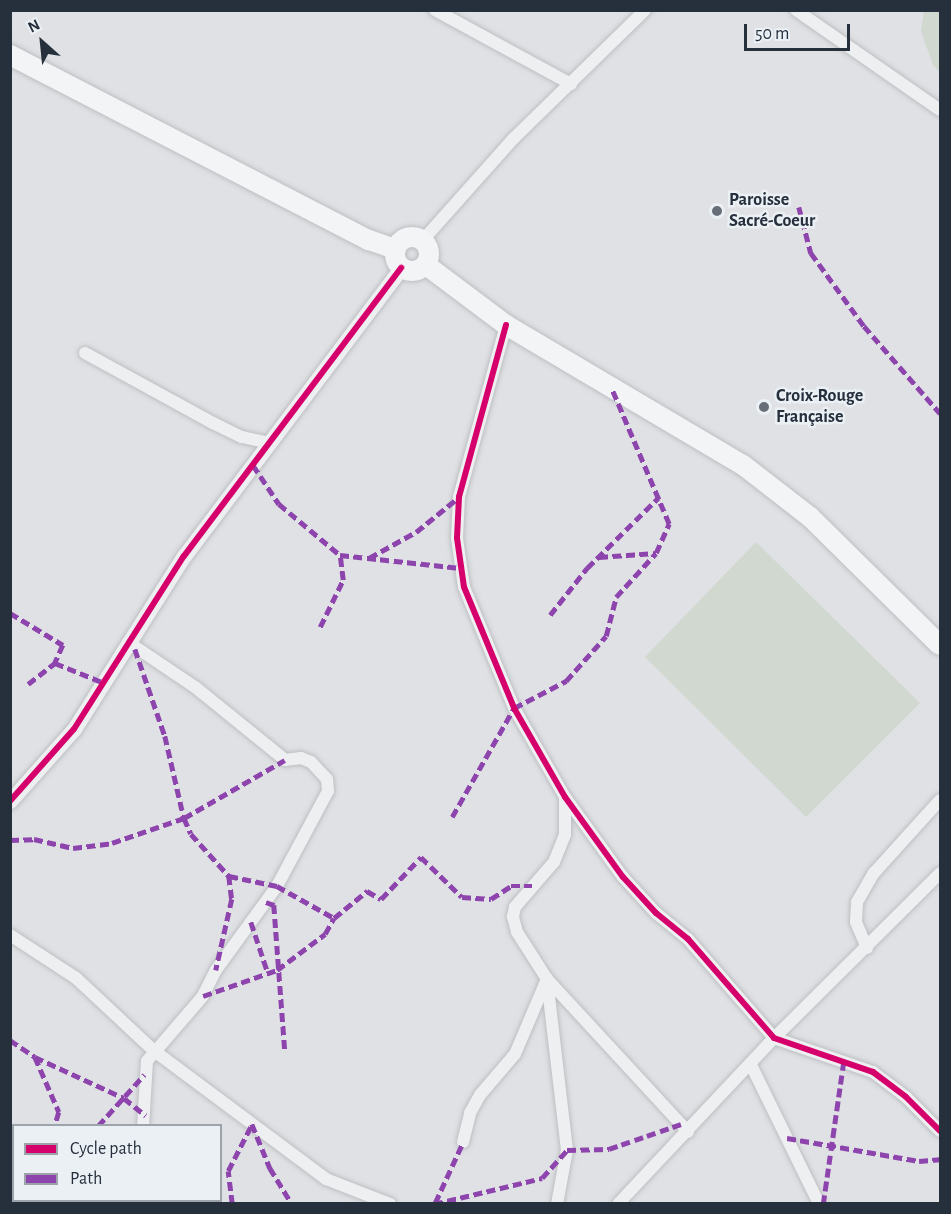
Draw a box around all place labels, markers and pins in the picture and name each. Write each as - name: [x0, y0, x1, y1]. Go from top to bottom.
- place label: Paroisse Sacré-Coeur: [729, 190, 815, 232]
- marker: Paroisse Sacré-Coeur: [710, 204, 724, 218]
- place label: Croix-Rouge Française: [776, 386, 863, 428]
- marker: Croix-Rouge Française: [757, 400, 771, 414]

